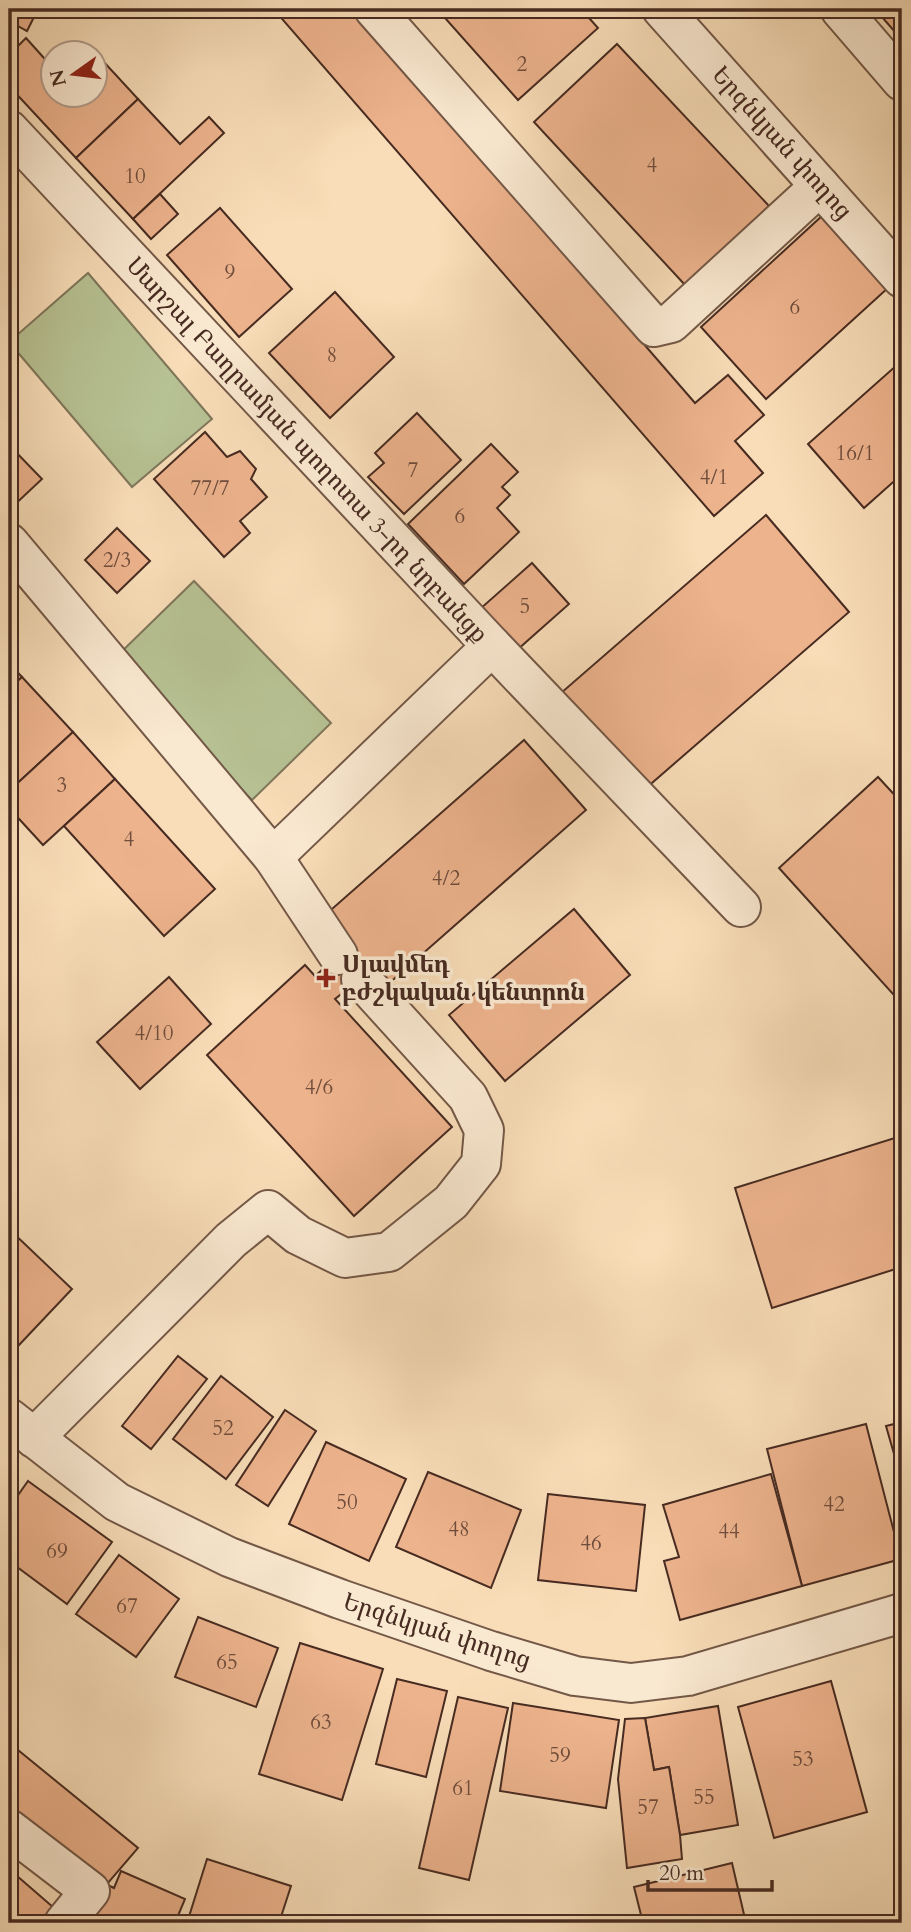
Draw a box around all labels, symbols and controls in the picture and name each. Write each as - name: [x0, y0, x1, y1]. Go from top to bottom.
- north arrow: [38, 38, 108, 108]
- house number: 2: [517, 50, 528, 79]
- street label: Երզնկյան փողոց: [704, 59, 860, 227]
- text: N: [44, 66, 73, 89]
- house number: 4: [647, 151, 658, 180]
- house number: 10: [124, 162, 146, 191]
- street label: Մարշալ Բաղրամյան պողոտա 3-րդ նրբանցք: [119, 250, 495, 650]
- house number: 9: [225, 258, 236, 287]
- house number: 6: [790, 293, 800, 322]
- house number: 8: [327, 341, 337, 370]
- house number: 16/1: [835, 439, 875, 468]
- house number: 7: [408, 456, 419, 485]
- house number: 4/1: [700, 463, 728, 492]
- house number: 77/7: [190, 474, 230, 503]
- house number: 6: [455, 502, 465, 531]
- house number: 2/3: [103, 546, 131, 575]
- house number: 5: [520, 592, 530, 621]
- house number: 3: [57, 771, 67, 800]
- house number: 4: [124, 825, 135, 854]
- house number: 4/2: [432, 864, 460, 893]
- place label: Սլավմեդ բժշկական կենտրոն: [342, 948, 585, 1009]
- marker: Սլավմեդ բժշկական կենտրոն: [316, 968, 336, 988]
- house number: 4/10: [134, 1019, 174, 1048]
- house number: 4/6: [305, 1073, 333, 1102]
- house number: 52: [212, 1414, 234, 1443]
- house number: 50: [336, 1488, 358, 1517]
- house number: 42: [823, 1490, 845, 1519]
- house number: 48: [448, 1515, 470, 1544]
- house number: 44: [718, 1517, 740, 1546]
- house number: 46: [580, 1529, 602, 1558]
- house number: 69: [46, 1537, 68, 1566]
- street label: Երզնկյան փողոց: [339, 1585, 535, 1677]
- house number: 67: [116, 1592, 138, 1621]
- house number: 65: [216, 1648, 238, 1677]
- house number: 63: [310, 1708, 332, 1737]
- house number: 59: [549, 1741, 571, 1770]
- house number: 53: [792, 1745, 814, 1774]
- house number: 61: [452, 1774, 474, 1803]
- house number: 55: [693, 1783, 715, 1812]
- house number: 57: [637, 1793, 659, 1822]
- scale bar: [648, 1848, 773, 1892]
- text: 20 m: [659, 1859, 704, 1888]

